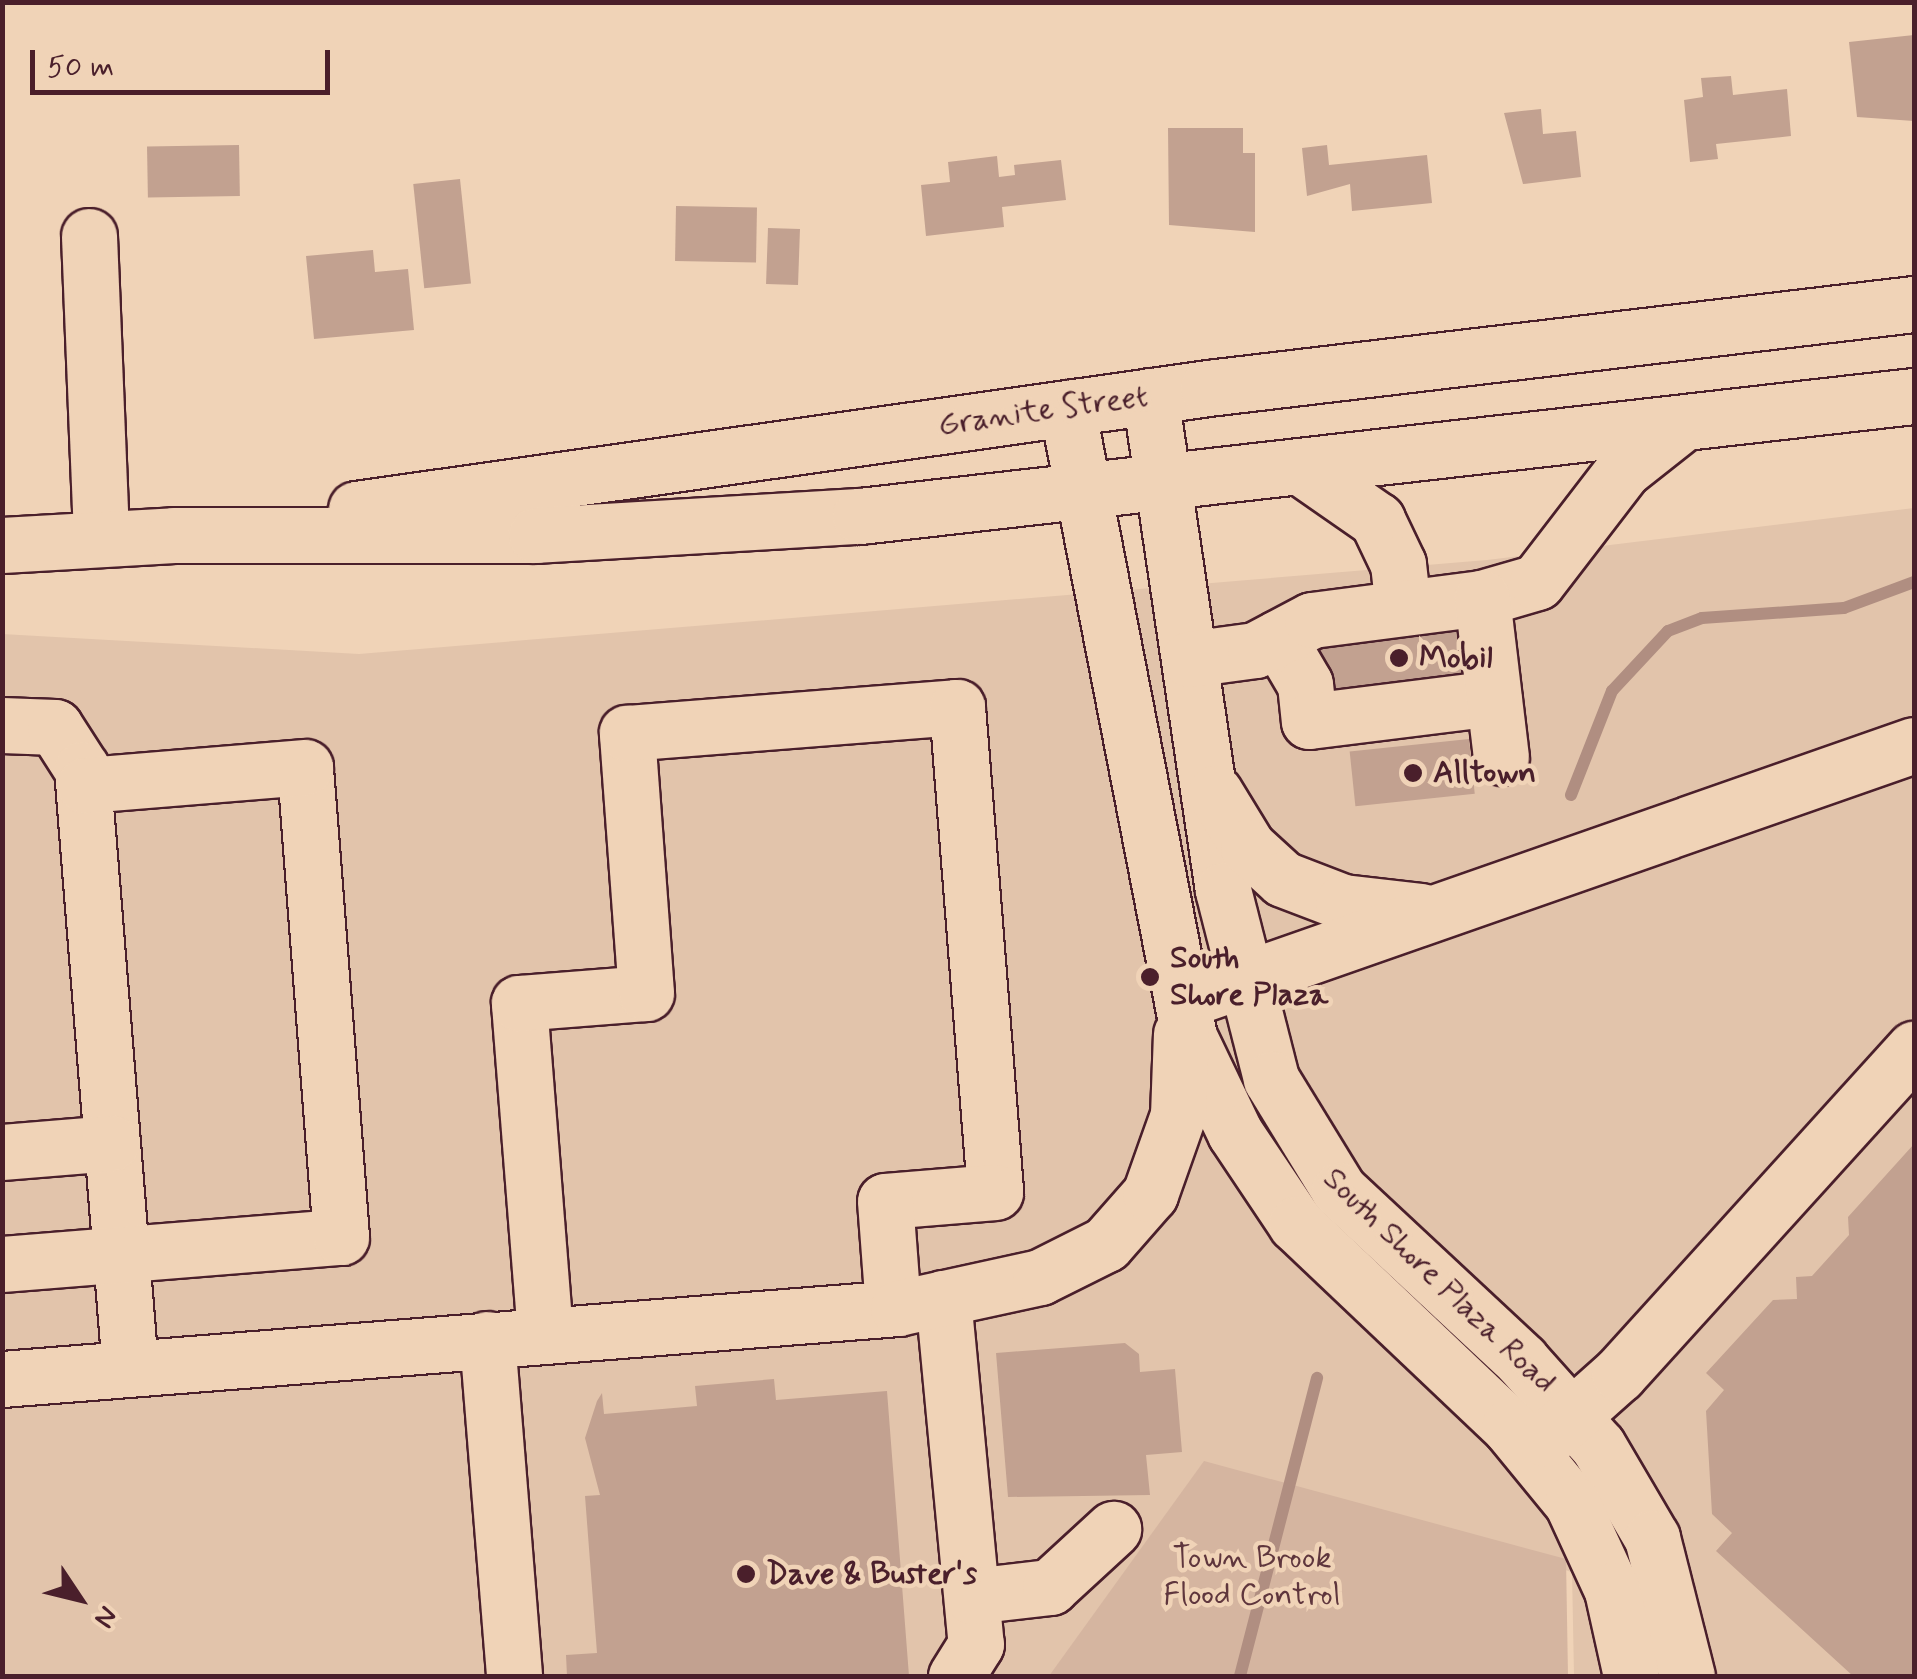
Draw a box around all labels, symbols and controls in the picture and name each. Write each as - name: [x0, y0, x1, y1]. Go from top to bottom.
- scale bar: [35, 30, 335, 92]
- text: 50 m: [47, 48, 114, 87]
- street label: Granite Street: [933, 377, 1153, 445]
- place label: Mobil: [1419, 639, 1493, 677]
- marker: Mobil: [1388, 647, 1410, 669]
- place label: Alltown: [1433, 754, 1536, 792]
- marker: Alltown: [1402, 762, 1424, 784]
- place label: South Shore Plaza: [1170, 940, 1328, 1015]
- marker: South Shore Plaza: [1139, 966, 1161, 988]
- street label: South Shore Plaza Road: [1315, 1160, 1563, 1402]
- park label: Town Brook Flood Control: [1163, 1540, 1341, 1615]
- north arrow: [30, 1549, 130, 1649]
- place label: Dave & Buster's: [766, 1555, 977, 1593]
- marker: Dave & Buster's: [735, 1563, 757, 1585]
- text: N: [84, 1598, 125, 1635]

